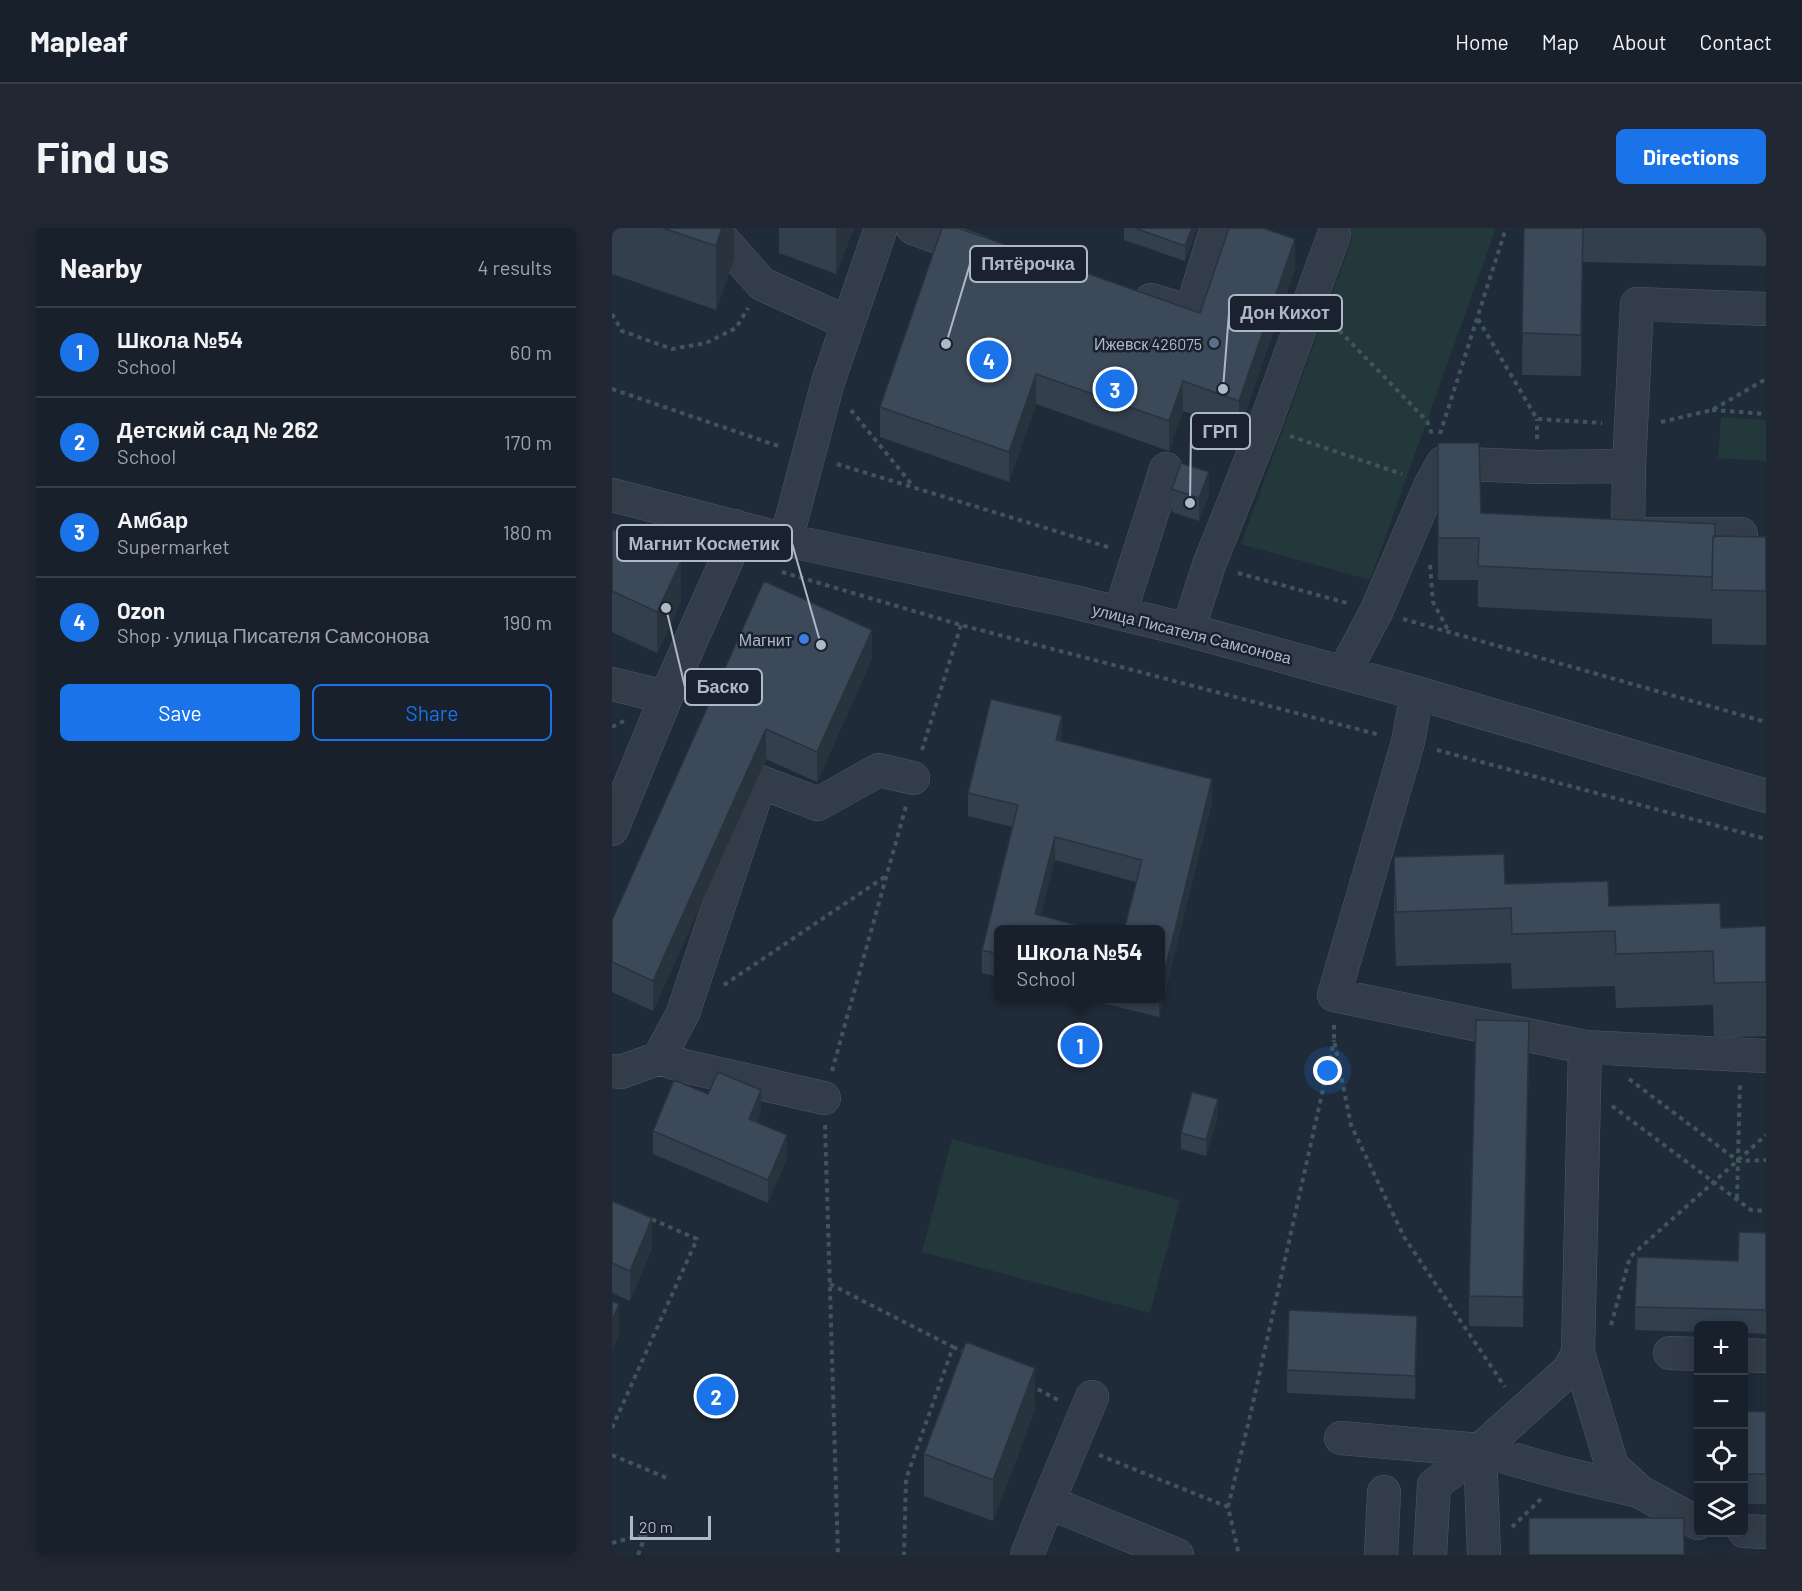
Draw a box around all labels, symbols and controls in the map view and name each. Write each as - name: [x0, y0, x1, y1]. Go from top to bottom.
- text: Mapleaf: [30, 24, 128, 58]
- text: Home: [1455, 29, 1509, 54]
- text: Map: [1542, 29, 1579, 54]
- text: About: [1612, 29, 1667, 54]
- text: Contact: [1700, 29, 1772, 54]
- button: Directions: [1616, 129, 1766, 184]
- text: Find us: [36, 131, 169, 181]
- callout: Пятёрочка: [970, 246, 1087, 282]
- text: Nearby: [60, 252, 142, 283]
- text: Пятёрочка: [981, 252, 1076, 274]
- text: 4 results: [477, 255, 552, 279]
- callout: Дон Кихот: [1229, 295, 1342, 331]
- text: Дон Кихот: [1240, 301, 1330, 323]
- text: Школа №54: [117, 326, 243, 352]
- place label: Ижевск 426075: [1094, 334, 1202, 353]
- marker: Ижевск 426075: [1207, 336, 1221, 350]
- pin: 4: [970, 338, 1009, 382]
- text: 1: [76, 340, 83, 364]
- text: 60 m: [510, 340, 552, 364]
- text: School: [117, 354, 176, 378]
- pin: 3: [1096, 366, 1134, 412]
- callout: ГРП: [1191, 413, 1250, 449]
- text: Детский сад № 262: [117, 416, 319, 442]
- text: ГРП: [1202, 420, 1238, 442]
- text: 2: [74, 430, 85, 454]
- text: 170 m: [504, 430, 552, 454]
- text: School: [117, 444, 176, 468]
- text: Амбар: [117, 506, 188, 532]
- text: 3: [74, 520, 85, 544]
- text: 180 m: [503, 520, 552, 544]
- callout: Магнит Косметик: [617, 525, 792, 561]
- text: Магнит Косметик: [629, 532, 780, 554]
- text: Supermarket: [117, 534, 230, 558]
- text: Ozon: [117, 597, 165, 623]
- street label: улица Писателя Самсонова: [1090, 599, 1294, 667]
- text: 4: [73, 610, 86, 634]
- text: 190 m: [503, 610, 552, 634]
- text: Shop · улица Писателя Самсонова: [117, 623, 429, 647]
- place label: Магнит: [739, 630, 793, 649]
- marker: Магнит: [797, 632, 811, 646]
- callout: Баско: [685, 669, 762, 705]
- text: Баско: [697, 675, 749, 697]
- button: Save: [60, 684, 300, 741]
- button: Share: [312, 684, 552, 741]
- popup: [994, 925, 1165, 1003]
- text: Школа №54: [1016, 938, 1143, 964]
- text: School: [1016, 966, 1076, 990]
- pin: 1: [1060, 1022, 1100, 1068]
- your location: [1313, 1056, 1342, 1085]
- map controls: [1694, 1321, 1748, 1537]
- button: +: [1694, 1321, 1748, 1375]
- pin: 2: [696, 1374, 736, 1418]
- button: −: [1694, 1375, 1748, 1429]
- button: locate: [1694, 1429, 1748, 1483]
- button: layers: [1694, 1483, 1748, 1537]
- scale bar: [630, 1513, 711, 1540]
- text: 20 m: [639, 1517, 673, 1536]

